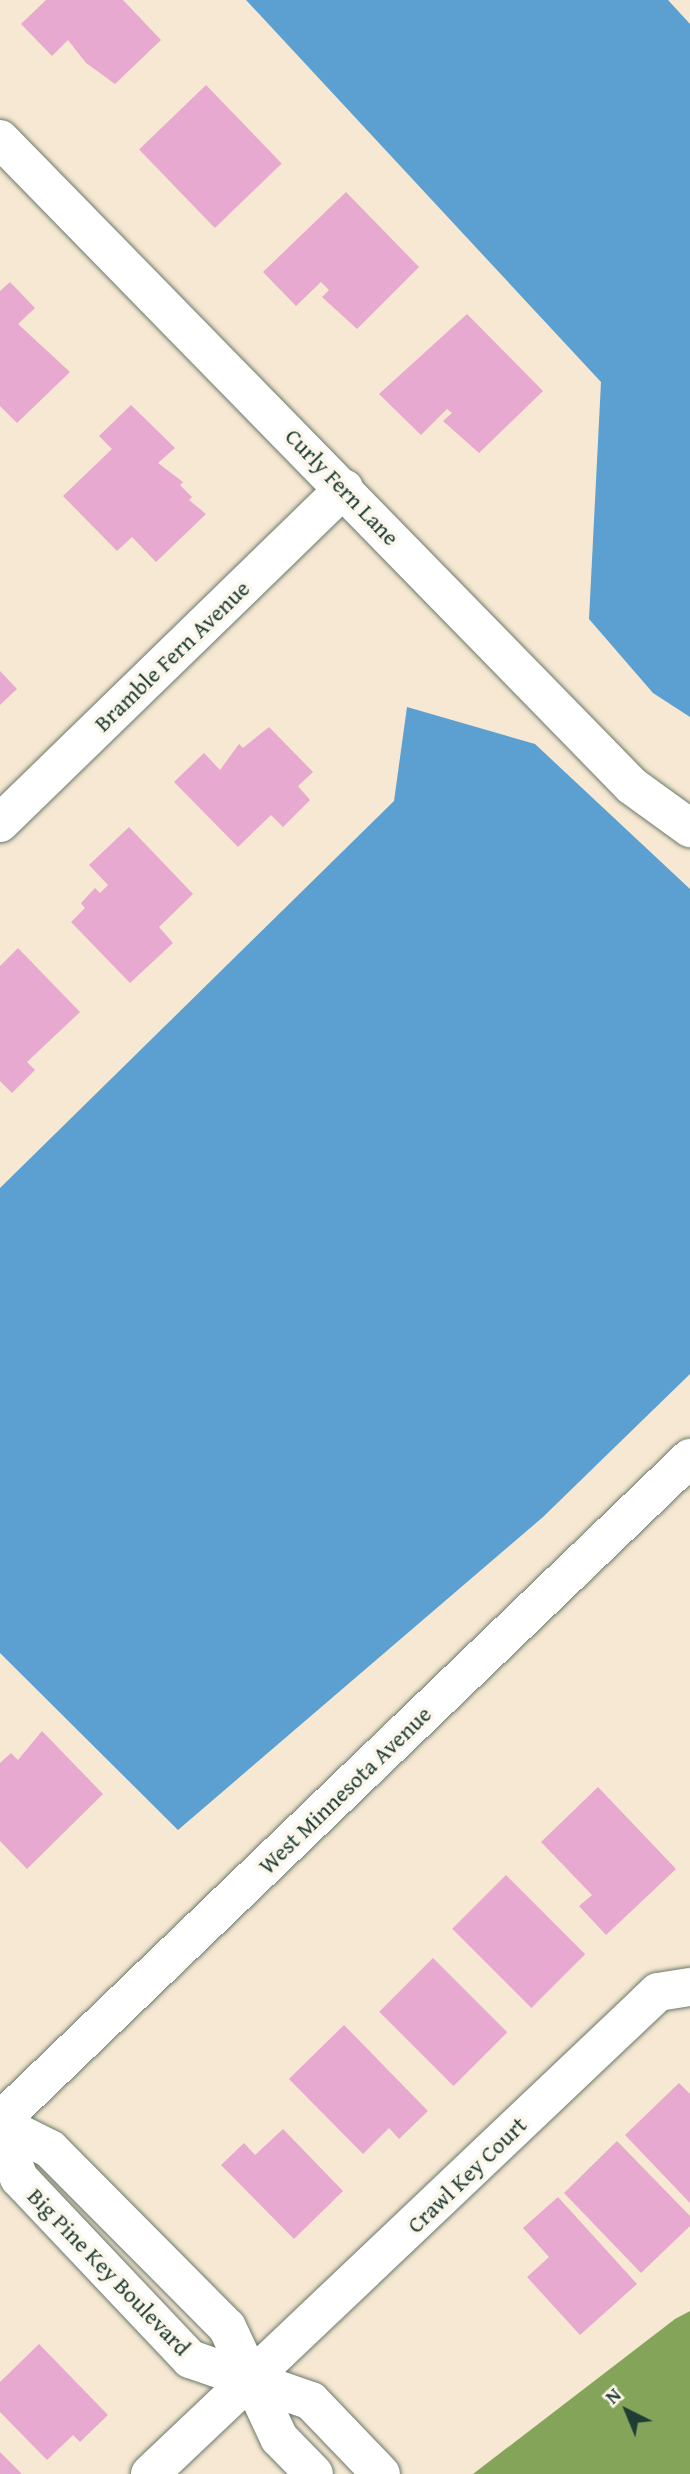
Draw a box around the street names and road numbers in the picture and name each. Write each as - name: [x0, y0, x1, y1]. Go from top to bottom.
- street label: Curly Fern Lane: [279, 423, 405, 551]
- street label: Bramble Fern Avenue: [89, 575, 255, 737]
- street label: West Minnesota Avenue: [253, 1700, 437, 1880]
- street label: Crawl Key Court: [402, 2111, 532, 2239]
- street label: Big Pine Key Boulevard: [22, 2182, 196, 2362]

